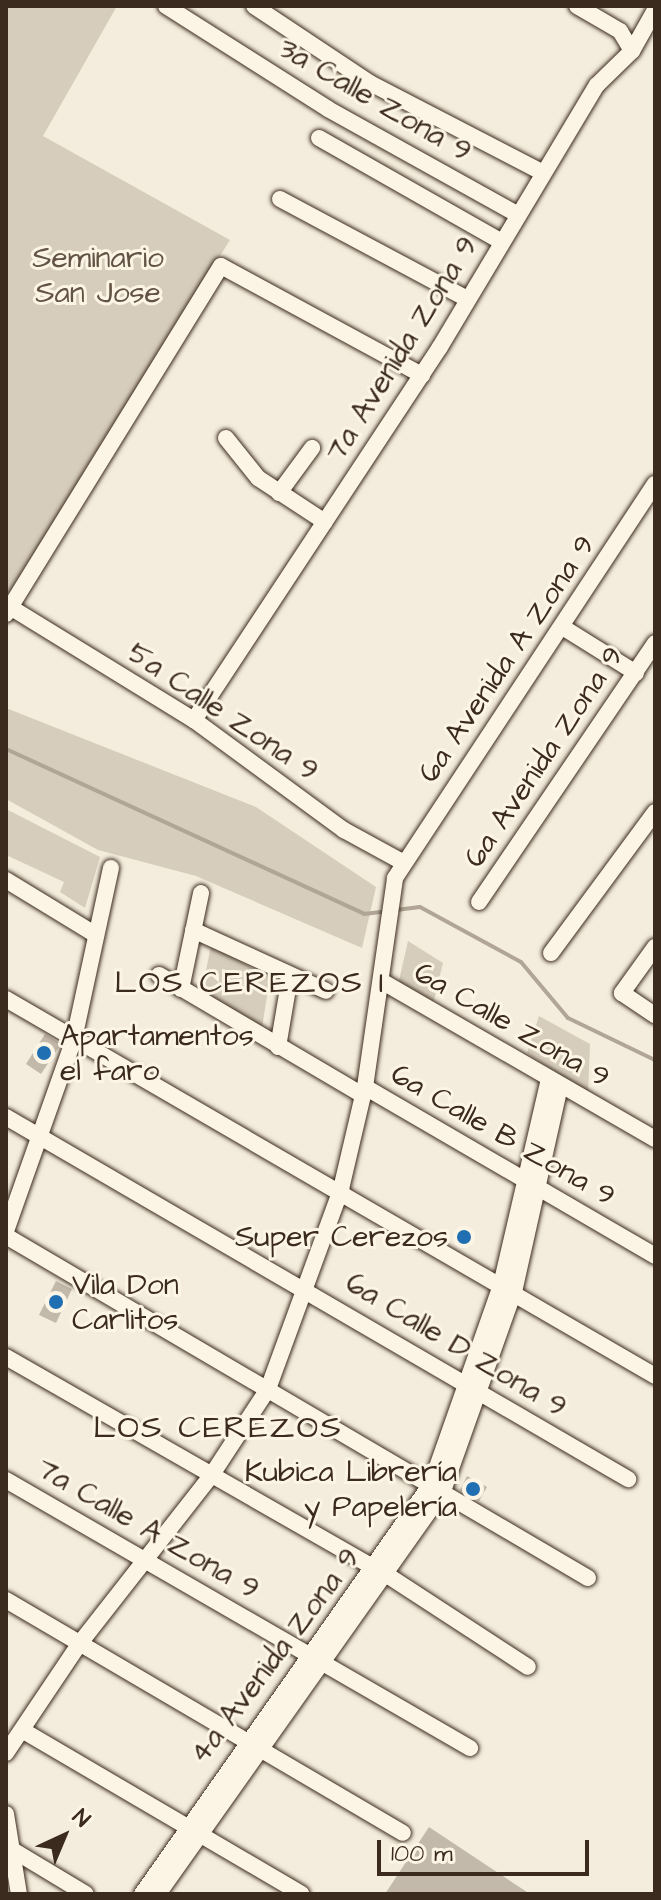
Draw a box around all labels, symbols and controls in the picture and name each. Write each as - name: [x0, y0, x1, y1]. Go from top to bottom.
- street label: 3a Calle Zona 9: [272, 30, 478, 170]
- street label: 7a Avenida Zona 9: [318, 230, 486, 468]
- park label: Seminario San Jose: [32, 240, 164, 310]
- street label: 6a Avenida A Zona 9: [411, 529, 603, 789]
- street label: 5a Calle Zona 9: [121, 635, 325, 789]
- street label: 6a Avenida Zona 9: [457, 640, 631, 874]
- street label: 6a Calle Zona 9: [408, 954, 616, 1096]
- district label: LOS CEREZOS I: [114, 964, 386, 1002]
- place label: Apartamentos el faro: [60, 1018, 254, 1088]
- marker: Apartamentos el faro: [35, 1044, 53, 1062]
- street label: 6a Calle B Zona 9: [384, 1056, 622, 1214]
- place label: Super Cerezos: [235, 1219, 448, 1255]
- marker: Super Cerezos: [455, 1228, 473, 1246]
- street label: 6a Calle D Zona 9: [339, 1265, 573, 1425]
- place label: Vila Don Carlitos: [72, 1267, 179, 1338]
- marker: Vila Don Carlitos: [47, 1293, 65, 1311]
- district label: LOS CEREZOS: [93, 1409, 343, 1447]
- street label: 7a Calle A Zona 9: [30, 1451, 266, 1607]
- place label: Kubica Librería y Papelería: [245, 1454, 457, 1524]
- marker: Kubica Librería y Papelería: [464, 1480, 482, 1498]
- street label: 4a Avenida Zona 9: [182, 1541, 368, 1771]
- north arrow: [24, 1796, 104, 1876]
- text: N: [65, 1802, 97, 1834]
- scale bar: [381, 1824, 593, 1874]
- text: 100 m: [391, 1837, 453, 1871]

